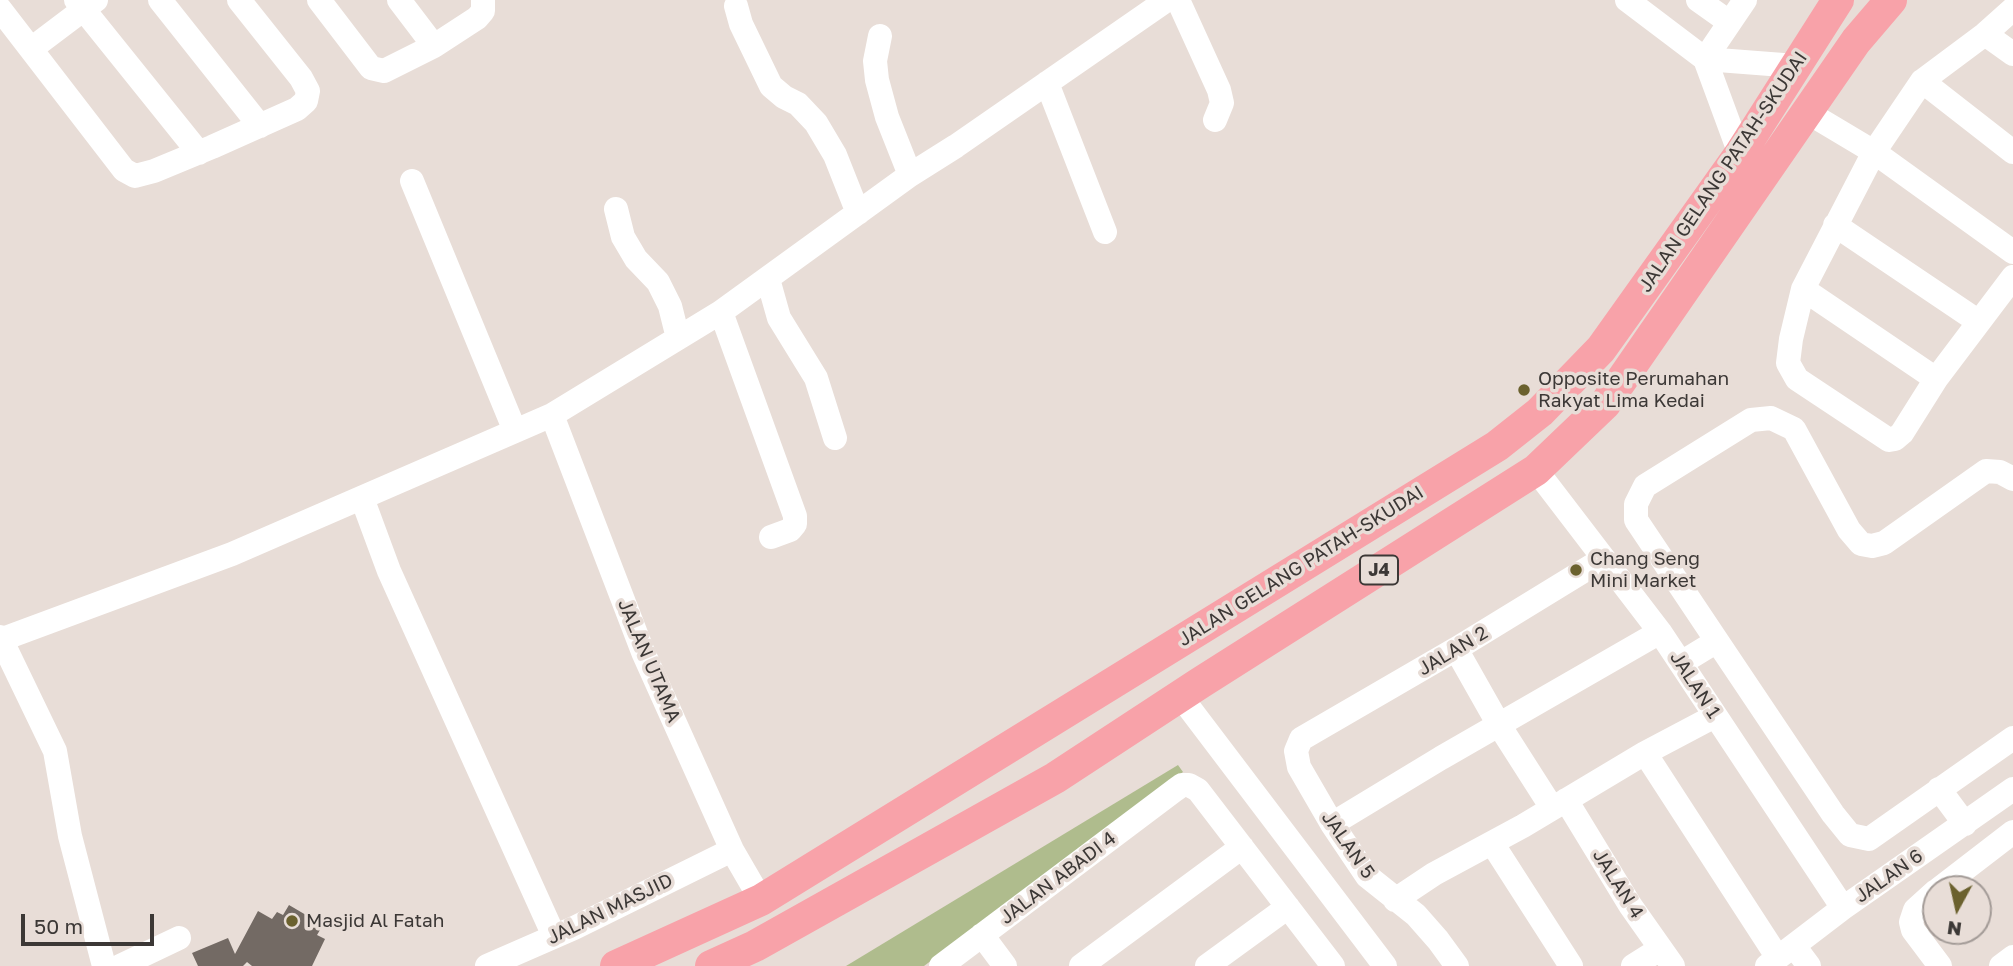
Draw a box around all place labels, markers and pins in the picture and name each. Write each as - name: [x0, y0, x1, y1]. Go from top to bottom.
- place label: Opposite Perumahan Rakyat Lima Kedai: [1538, 368, 1729, 412]
- marker: Opposite Perumahan Rakyat Lima Kedai: [1516, 382, 1532, 398]
- place label: Chang Seng Mini Market: [1590, 548, 1700, 592]
- marker: Chang Seng Mini Market: [1568, 562, 1584, 578]
- place label: Masjid Al Fatah: [306, 910, 444, 932]
- marker: Masjid Al Fatah: [284, 913, 300, 929]

